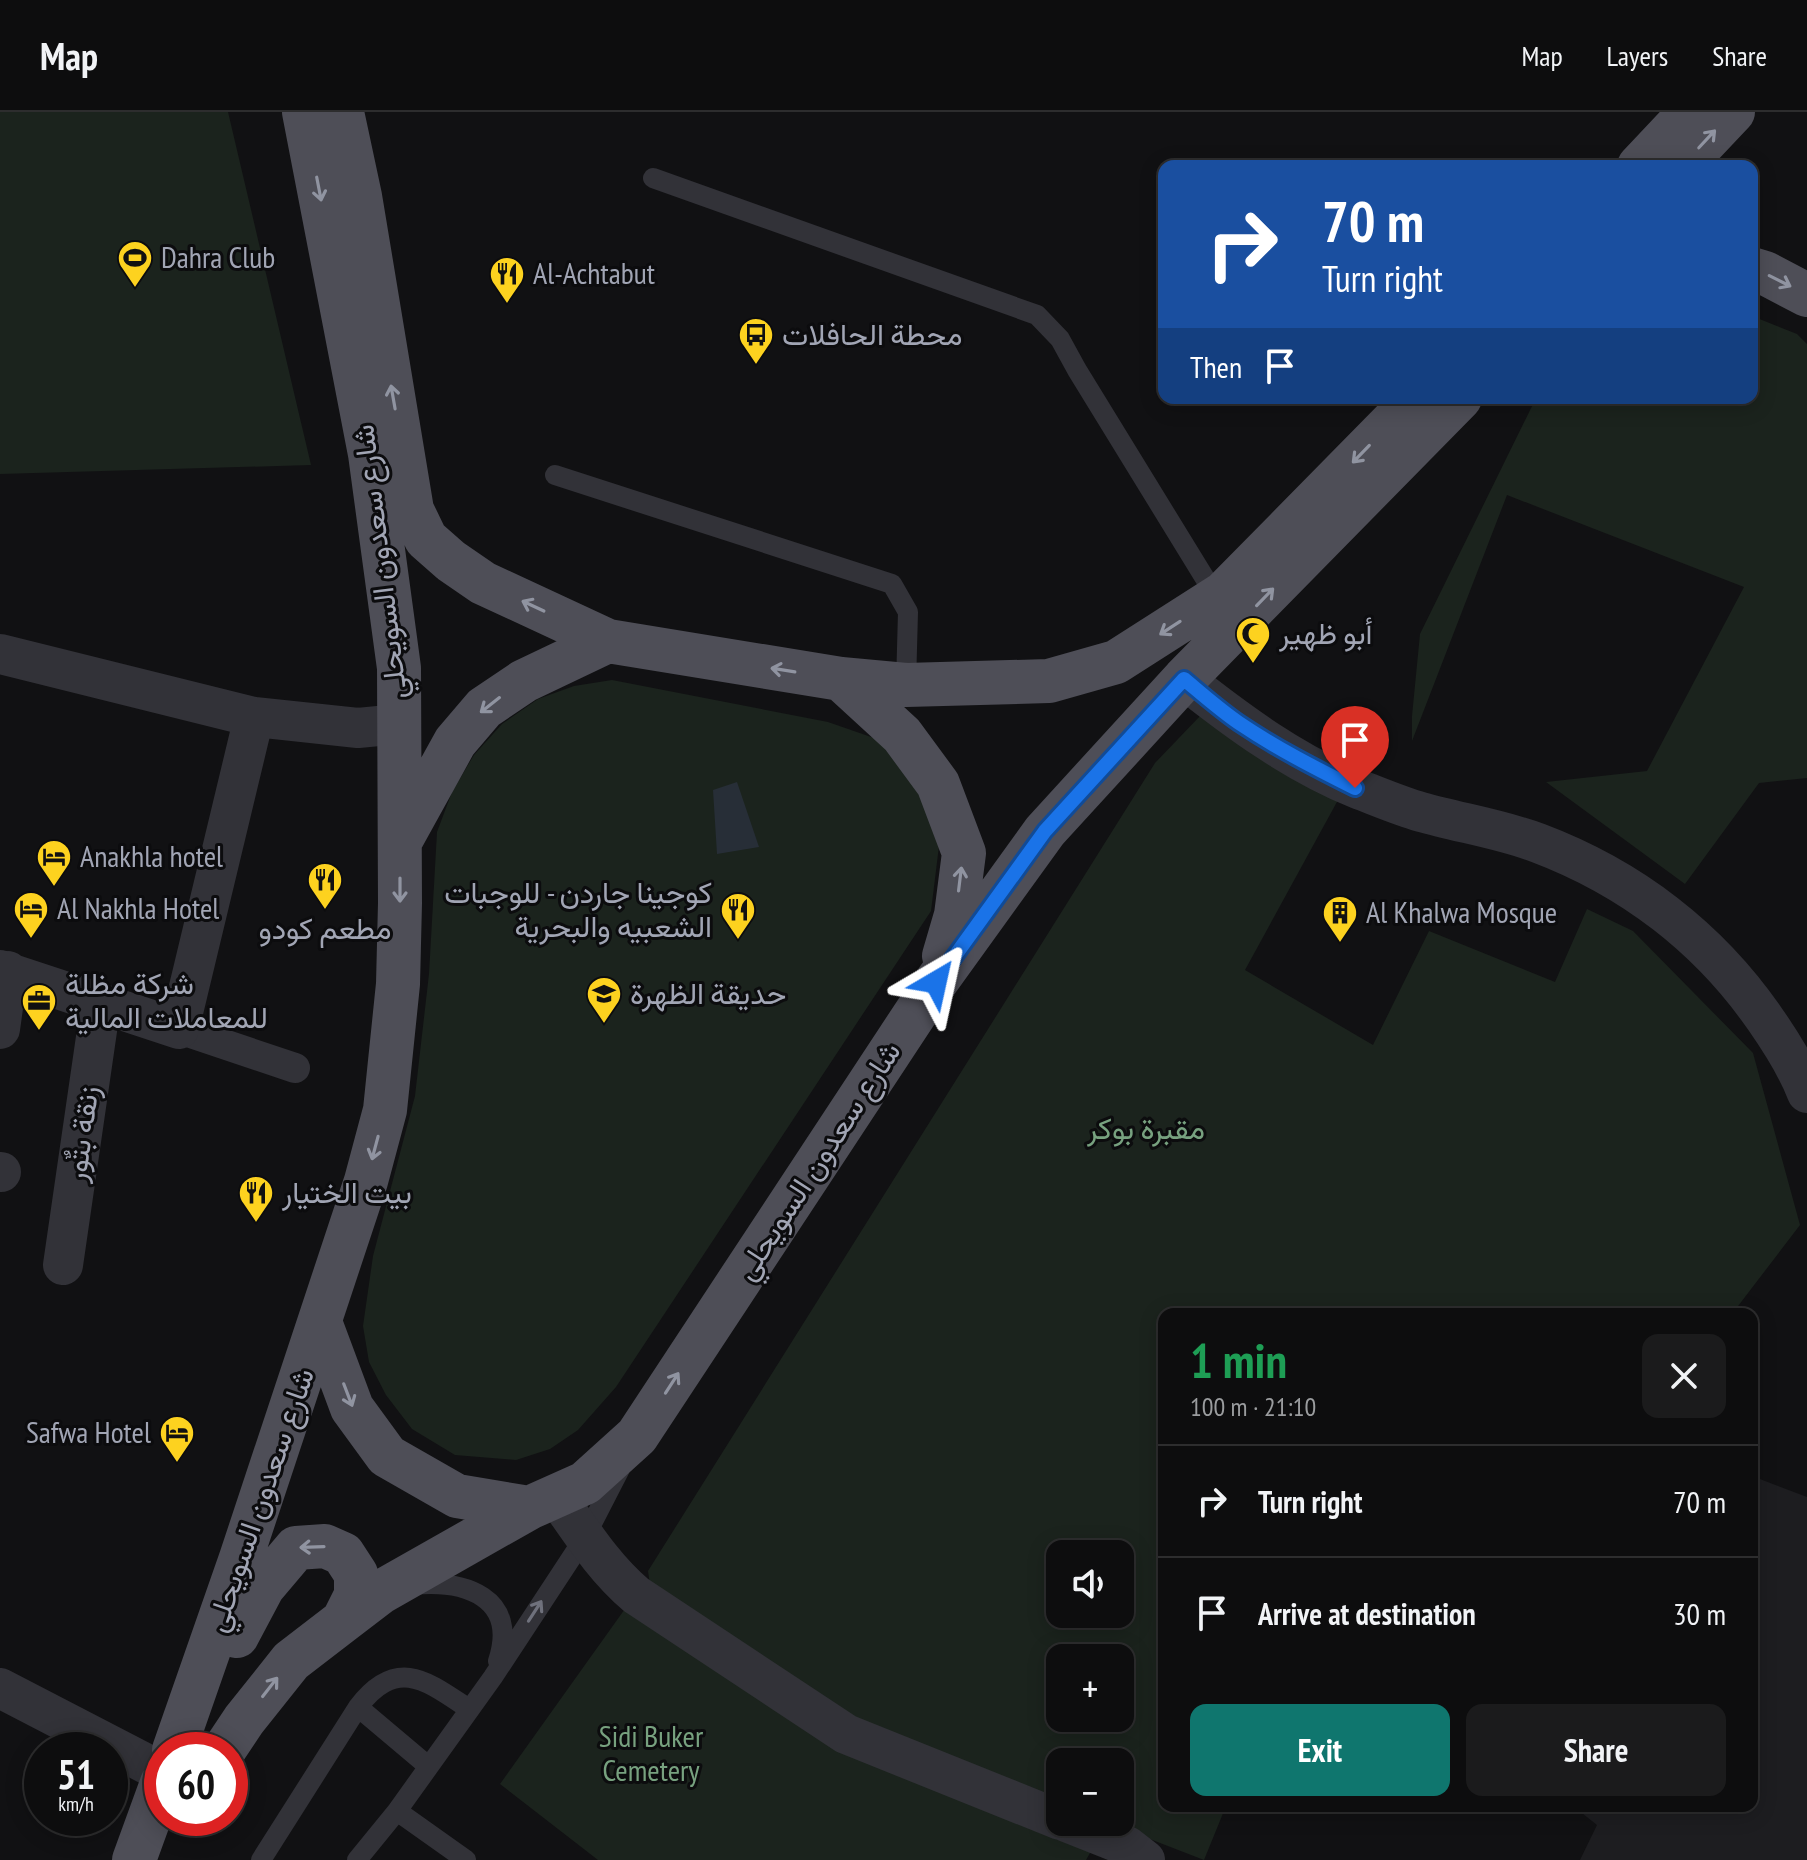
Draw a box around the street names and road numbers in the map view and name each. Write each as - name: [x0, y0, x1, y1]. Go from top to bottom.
- street label: شارع سعدون السويحلي: [342, 422, 421, 702]
- street label: شارع سعدون السويحلي: [725, 1034, 913, 1290]
- street label: زنقة بتٌور: [54, 1083, 107, 1185]
- street label: شارع سعدون السويحلي: [195, 1362, 328, 1639]

